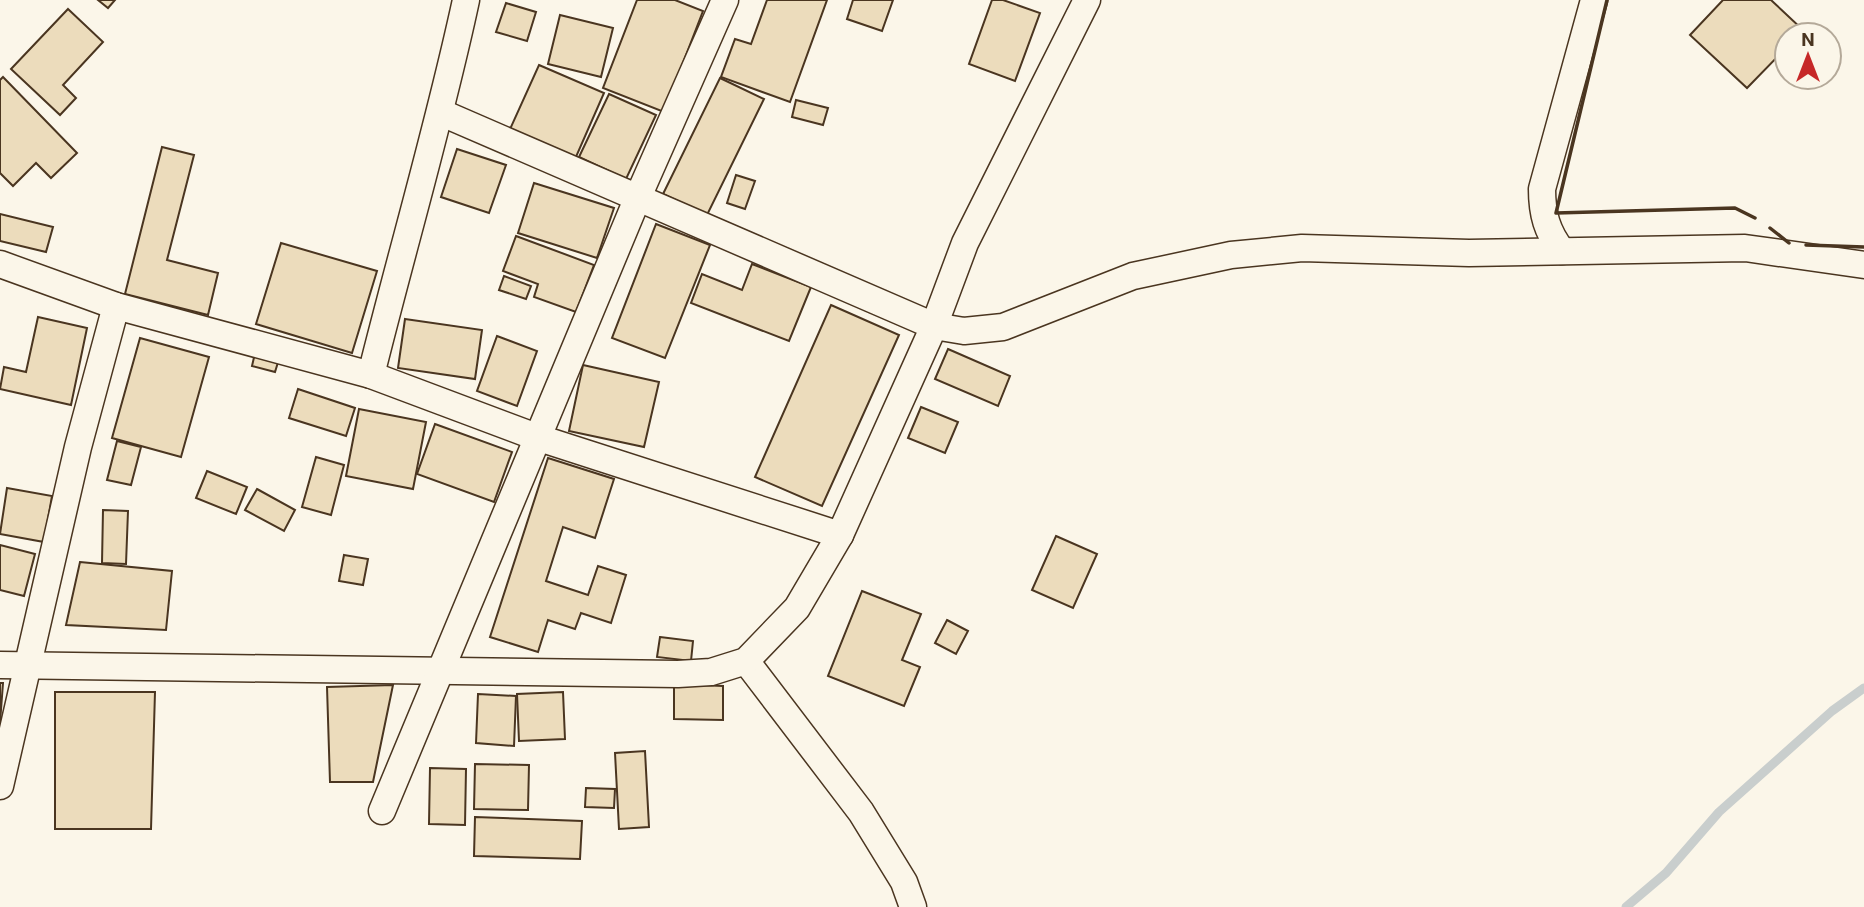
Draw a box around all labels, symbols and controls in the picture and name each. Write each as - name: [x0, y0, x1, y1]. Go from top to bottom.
- north arrow: [1773, 21, 1843, 91]
- text: N: [1801, 28, 1815, 51]

